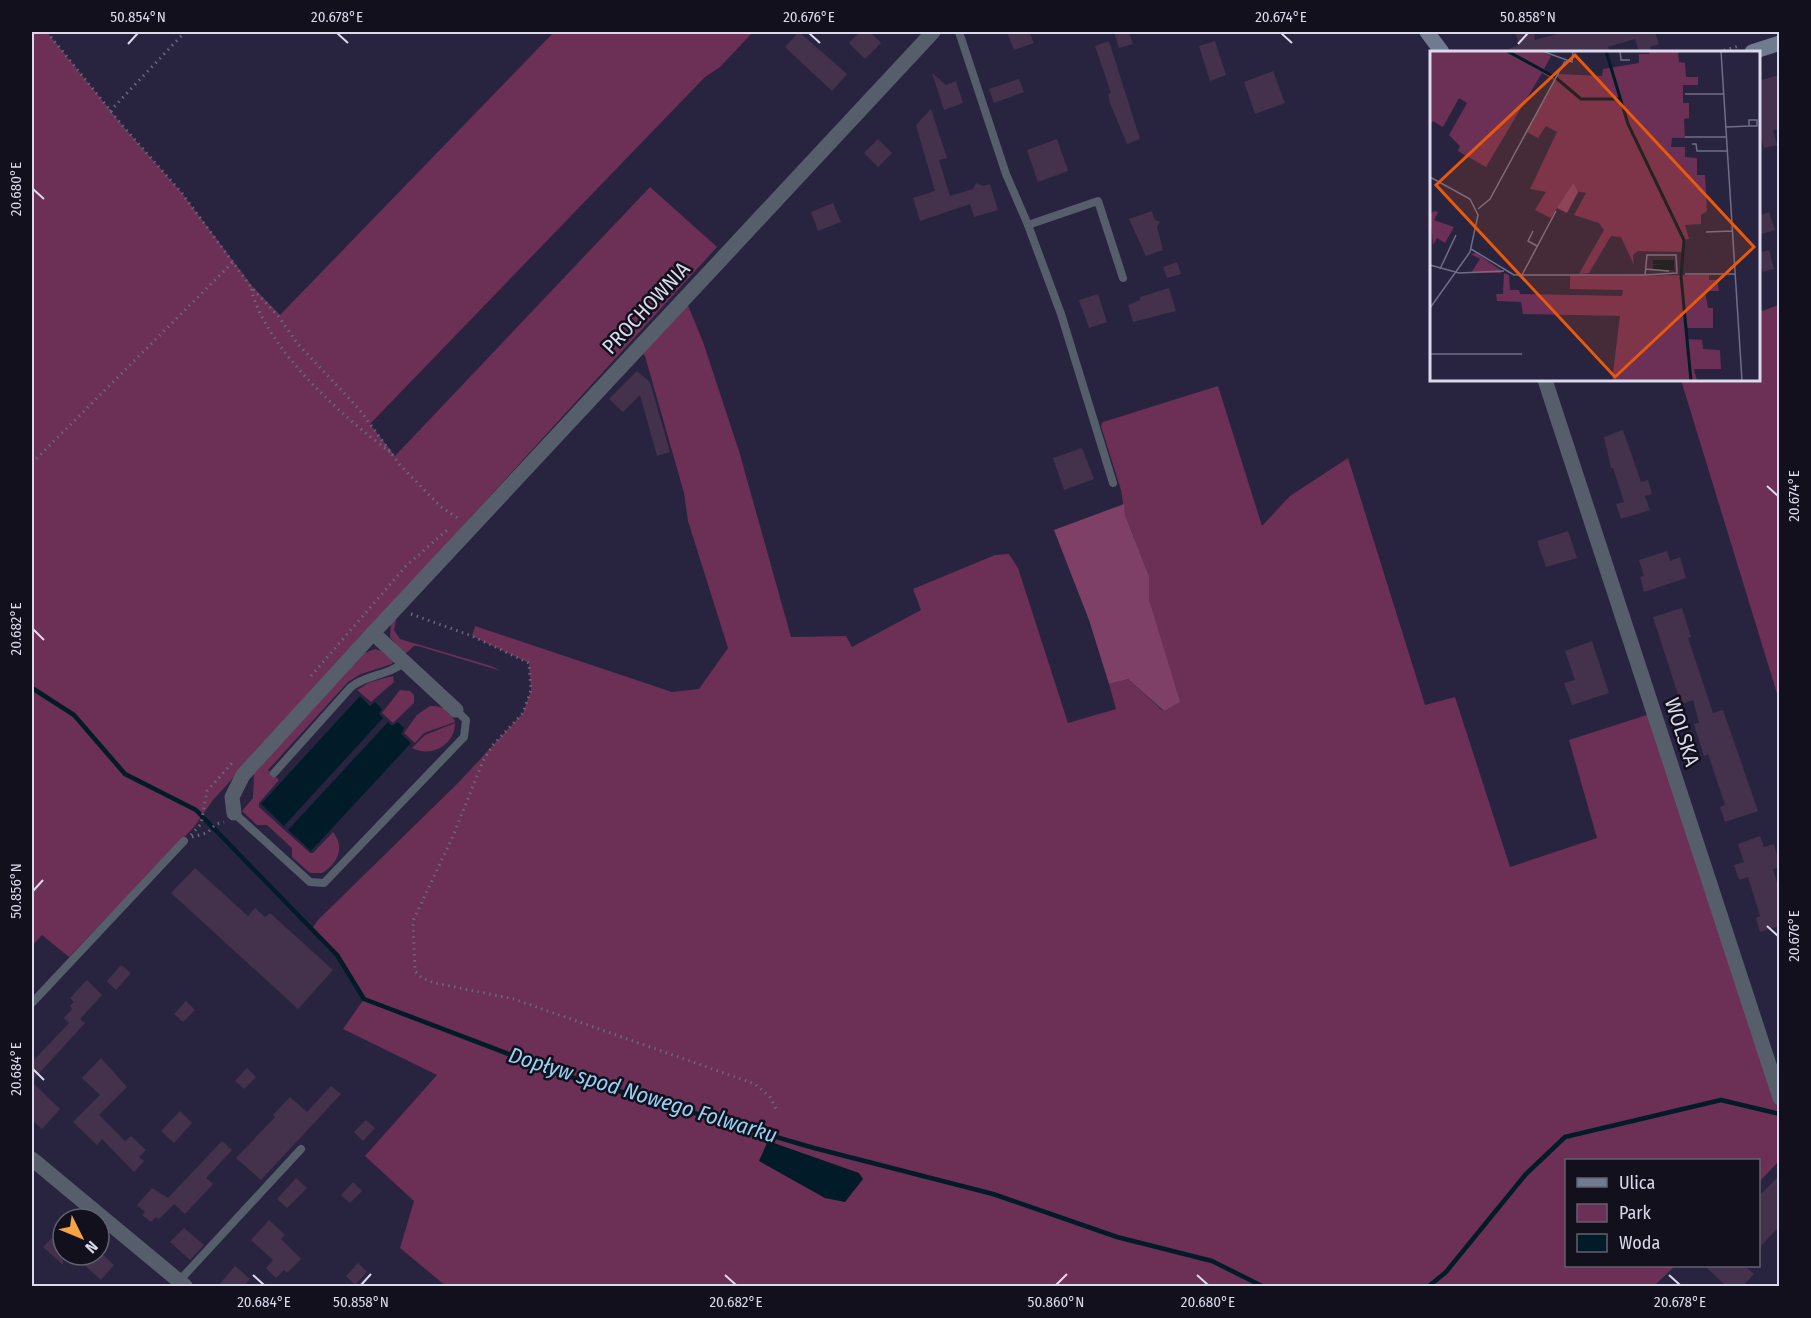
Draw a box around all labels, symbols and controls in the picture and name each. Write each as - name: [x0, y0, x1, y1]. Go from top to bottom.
- text: 50.854°N: [110, 8, 166, 26]
- text: 20.678°E: [311, 8, 363, 26]
- text: 20.676°E: [783, 8, 835, 26]
- text: 20.674°E: [1255, 8, 1307, 26]
- text: 50.858°N: [1500, 8, 1556, 26]
- inset map: [1430, 51, 1760, 381]
- text: 20.680°E: [7, 162, 25, 216]
- street label: PROCHOWNIA: [597, 256, 695, 360]
- text: 20.674°E: [1785, 470, 1803, 522]
- text: 20.682°E: [7, 603, 25, 655]
- street label: WOLSKA: [1659, 694, 1705, 770]
- text: 50.856°N: [7, 863, 25, 919]
- text: 20.676°E: [1785, 910, 1803, 962]
- water label: Dopływ spod Nowego Folwarku: [505, 1041, 781, 1149]
- text: 20.684°E: [7, 1042, 25, 1096]
- legend: [1565, 1159, 1760, 1267]
- text: Ulica: [1619, 1172, 1655, 1194]
- text: Park: [1619, 1202, 1652, 1224]
- north arrow: [51, 1207, 111, 1267]
- text: Woda: [1619, 1232, 1660, 1254]
- text: N: [81, 1237, 102, 1257]
- text: 20.684°E: [237, 1293, 291, 1311]
- text: 50.858°N: [333, 1293, 389, 1311]
- text: 20.682°E: [710, 1293, 762, 1311]
- text: 50.860°N: [1028, 1293, 1084, 1311]
- text: 20.680°E: [1181, 1293, 1235, 1311]
- text: 20.678°E: [1654, 1293, 1706, 1311]

